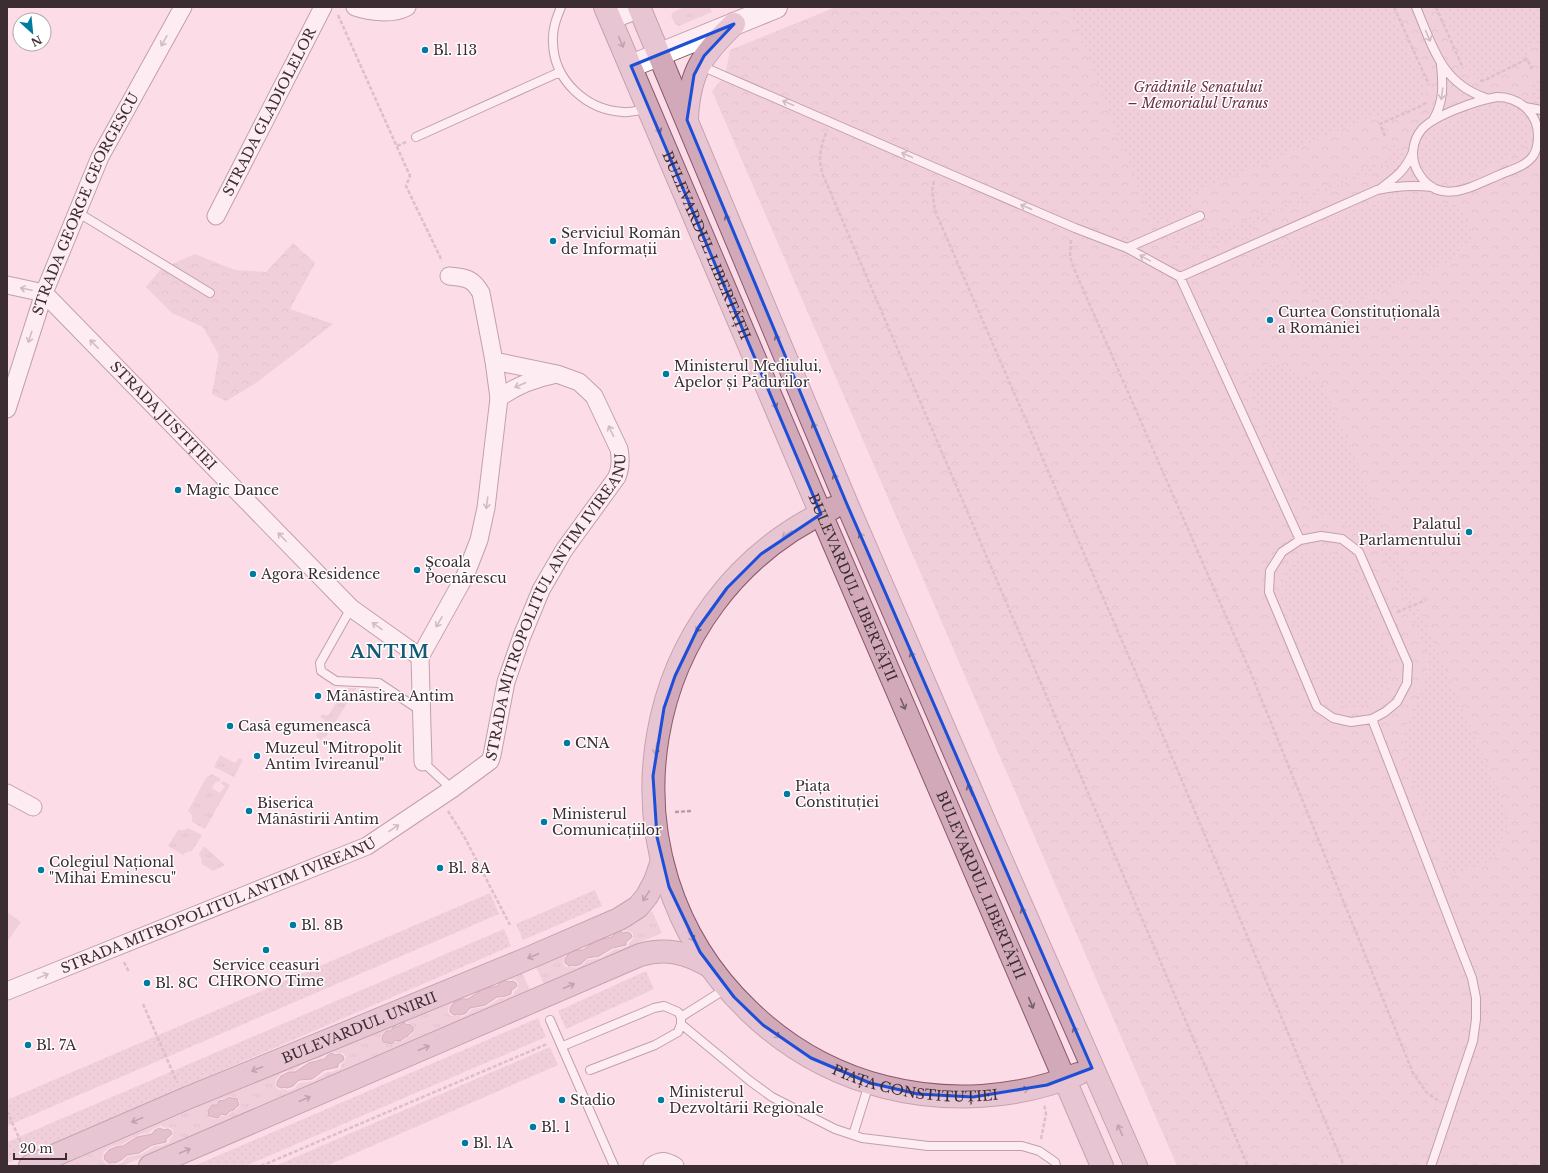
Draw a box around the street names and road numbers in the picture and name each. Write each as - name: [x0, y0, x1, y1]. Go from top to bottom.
- street label: STRADA GLADIOLELOR: [219, 24, 320, 199]
- street label: STRADA GEORGE GEORGESCU: [29, 90, 143, 317]
- street label: BULEVARDUL LIBERTĂȚII: [658, 148, 755, 342]
- street label: STRADA JUSTIȚIEI: [106, 357, 221, 474]
- street label: STRADA MITROPOLITUL ANTIM IVIREANU: [482, 453, 629, 763]
- street label: BULEVARDUL LIBERTĂȚII: [804, 490, 901, 684]
- street label: BULEVARDUL LIBERTĂȚII: [932, 788, 1029, 982]
- street label: STRADA MITROPOLITUL ANTIM IVIREANU: [58, 833, 380, 977]
- street label: BULEVARDUL UNIRII: [279, 988, 439, 1067]
- street label: PIAȚA CONSTITUȚIEI: [829, 1061, 999, 1106]

